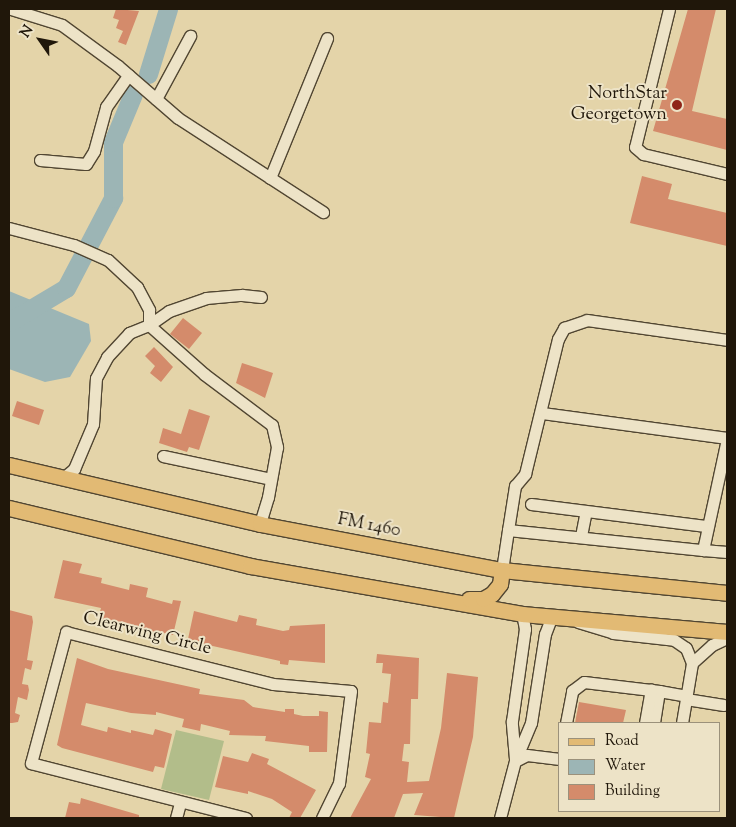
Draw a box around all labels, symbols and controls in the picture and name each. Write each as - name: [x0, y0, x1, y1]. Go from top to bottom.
- north arrow: [15, 15, 65, 65]
- text: N: [16, 22, 39, 42]
- place label: NorthStar Georgetown: [571, 84, 667, 126]
- marker: NorthStar Georgetown: [671, 99, 683, 111]
- street label: FM 1460: [336, 509, 402, 543]
- street label: Clearwing Circle: [81, 608, 213, 660]
- legend: [558, 722, 721, 812]
- text: Road: [605, 731, 639, 752]
- text: Water: [605, 756, 645, 777]
- text: Building: [605, 781, 660, 802]

